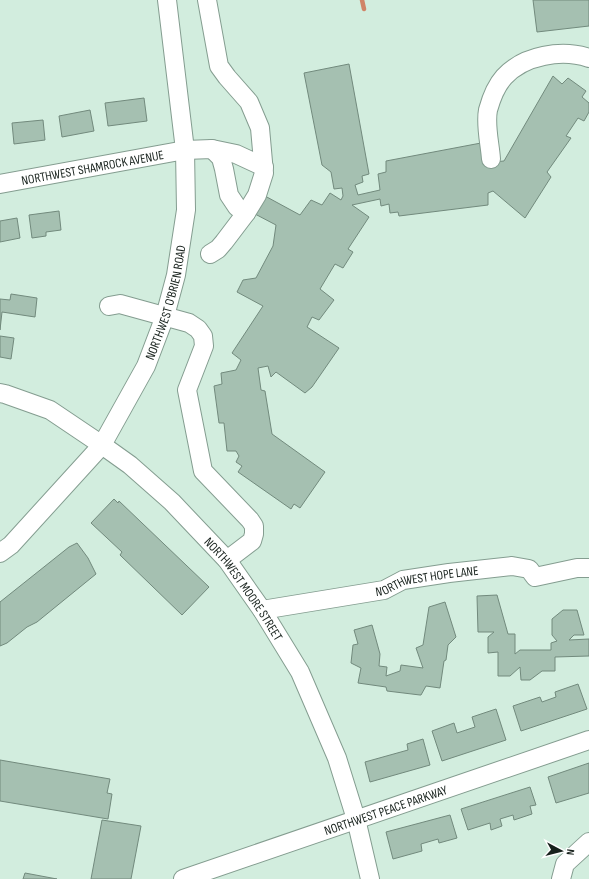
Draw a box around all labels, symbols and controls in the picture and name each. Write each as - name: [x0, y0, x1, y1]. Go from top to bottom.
- street label: NORTHWEST SHAMROCK AVENUE: [20, 147, 165, 189]
- street label: NORTHWEST O'BRIEN ROAD: [142, 244, 189, 362]
- street label: NORTHWEST MOORE STREET: [201, 534, 286, 644]
- street label: NORTHWEST HOPE LANE: [374, 563, 479, 600]
- street label: NORTHWEST PEACE PARKWAY: [322, 782, 450, 839]
- north arrow: [541, 831, 581, 871]
- text: N: [564, 848, 577, 856]

